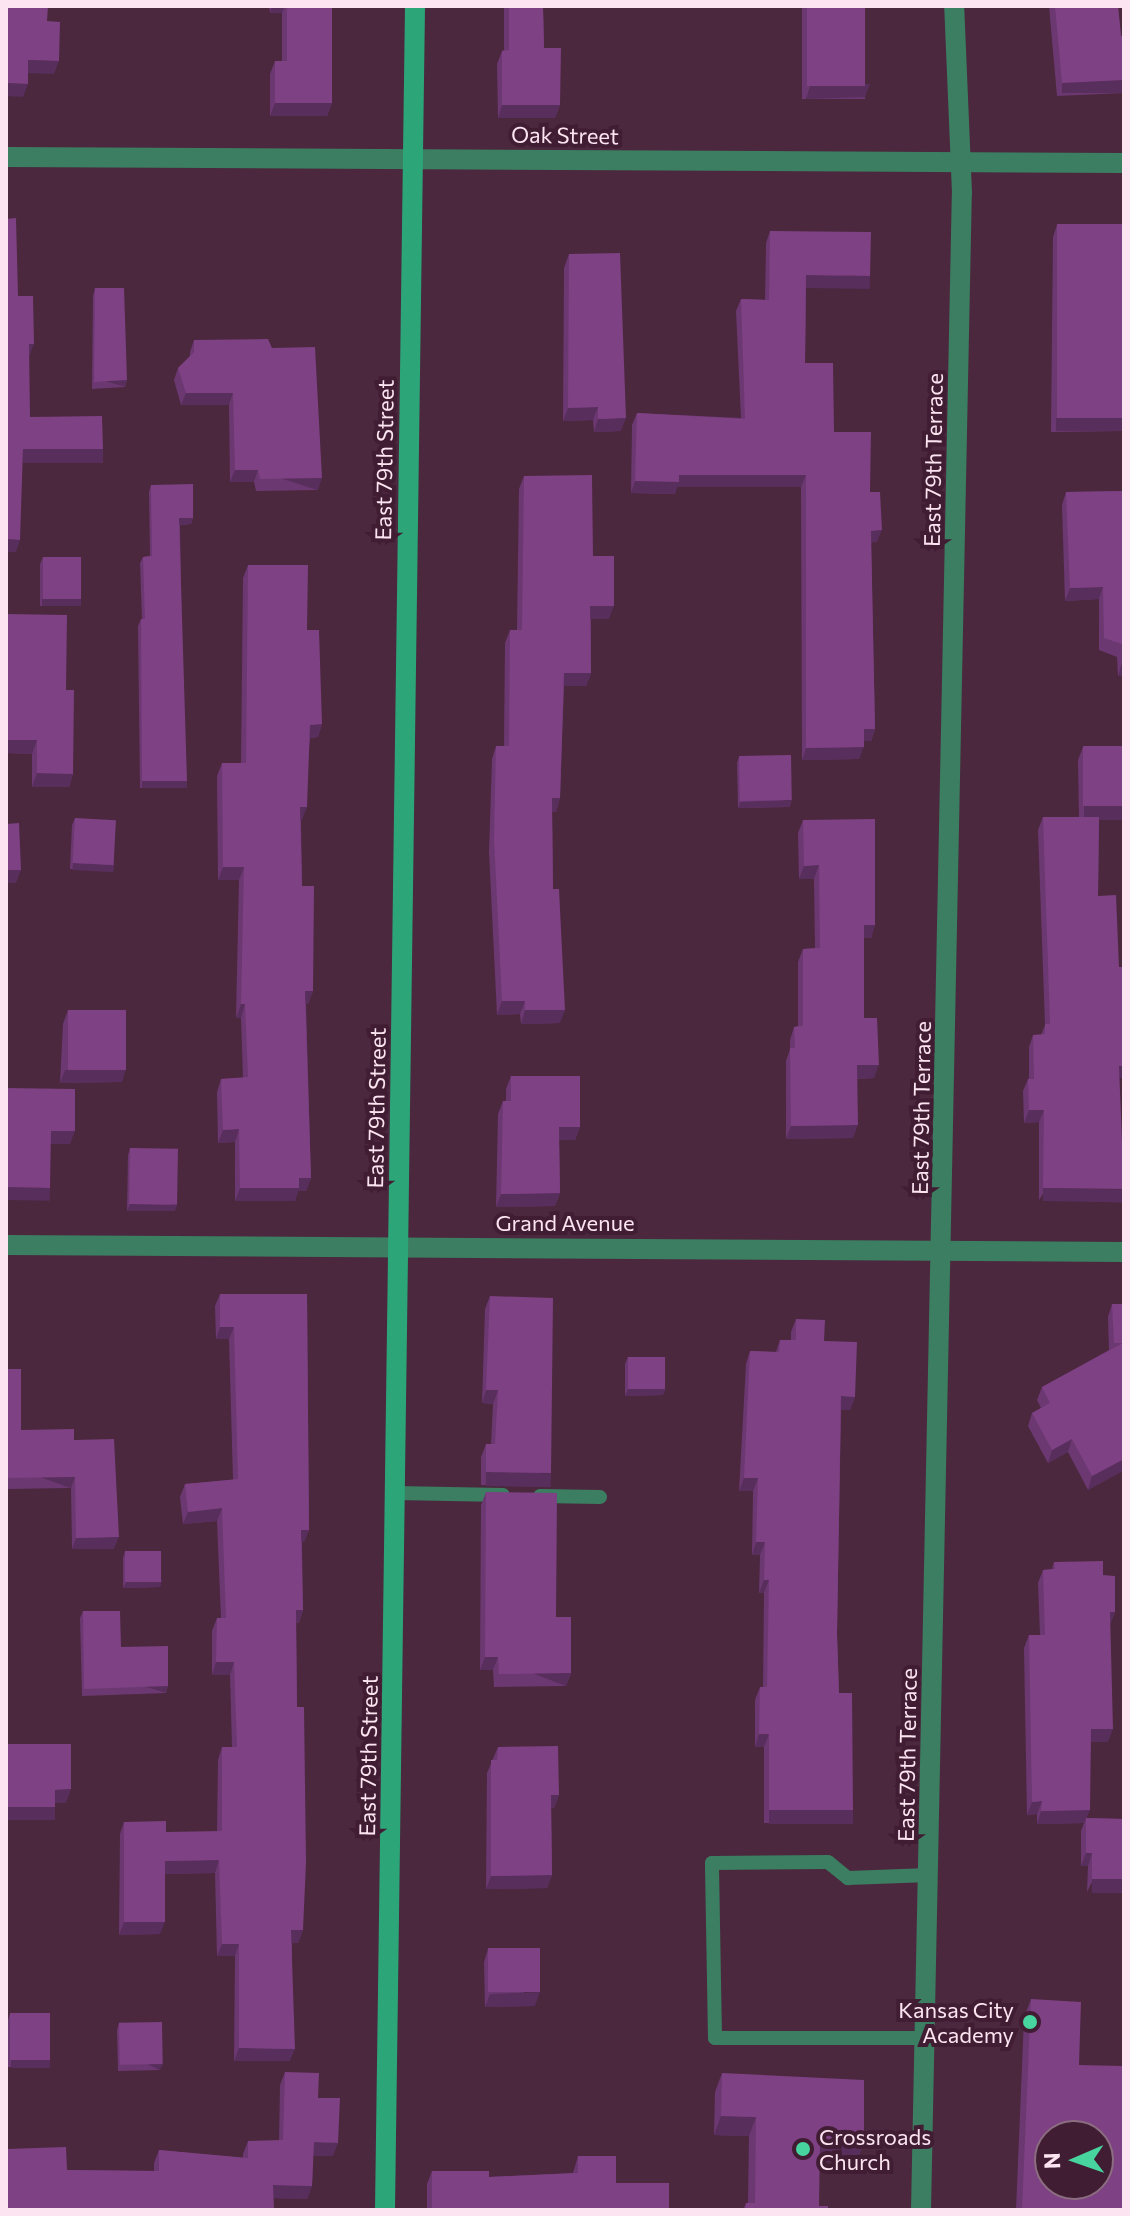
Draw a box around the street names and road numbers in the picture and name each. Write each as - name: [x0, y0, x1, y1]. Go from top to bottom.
- street label: Oak Street: [511, 121, 619, 149]
- street label: East 79th Terrace: [918, 373, 948, 547]
- street label: East 79th Street: [369, 379, 399, 541]
- street label: East 79th Terrace: [906, 1021, 936, 1195]
- street label: East 79th Street: [361, 1027, 391, 1189]
- street label: Grand Avenue: [495, 1210, 635, 1236]
- street label: East 79th Terrace: [892, 1668, 922, 1842]
- street label: East 79th Street: [353, 1675, 383, 1837]

